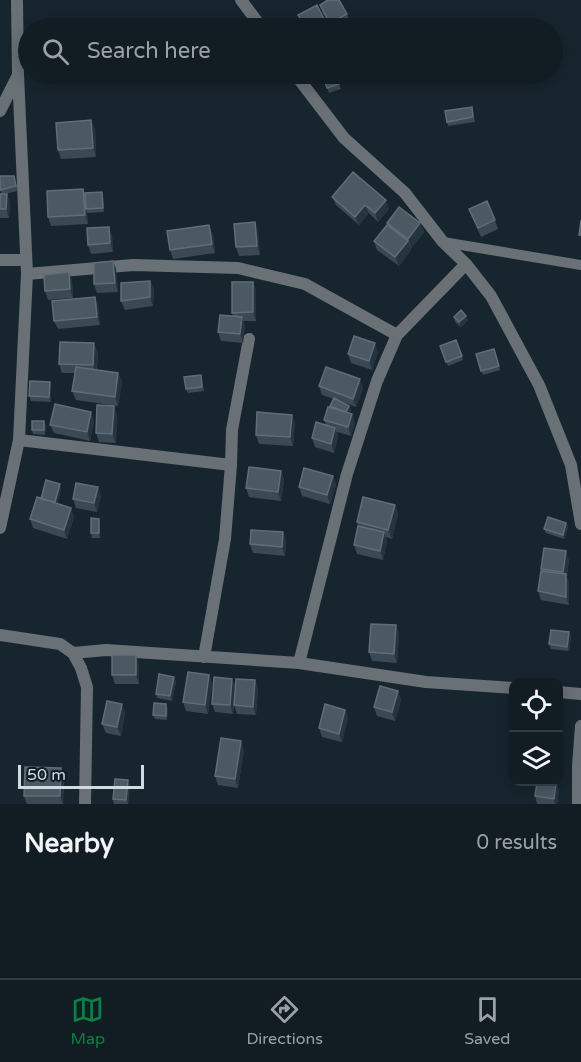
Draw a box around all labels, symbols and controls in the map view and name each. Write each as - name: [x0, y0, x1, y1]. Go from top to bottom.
- search box: [18, 18, 563, 84]
- icon: search: [39, 35, 72, 68]
- text: Search here: [87, 38, 211, 64]
- map controls: [509, 678, 563, 786]
- button: locate: [509, 678, 563, 732]
- button: layers: [509, 732, 563, 786]
- scale bar: [18, 762, 144, 790]
- text: 50 m: [27, 765, 66, 785]
- text: Nearby: [24, 828, 114, 859]
- text: 0 results: [477, 831, 557, 855]
- tab: Map: [71, 993, 105, 1049]
- tab: Directions: [246, 993, 323, 1049]
- tab: Saved: [464, 993, 510, 1049]

